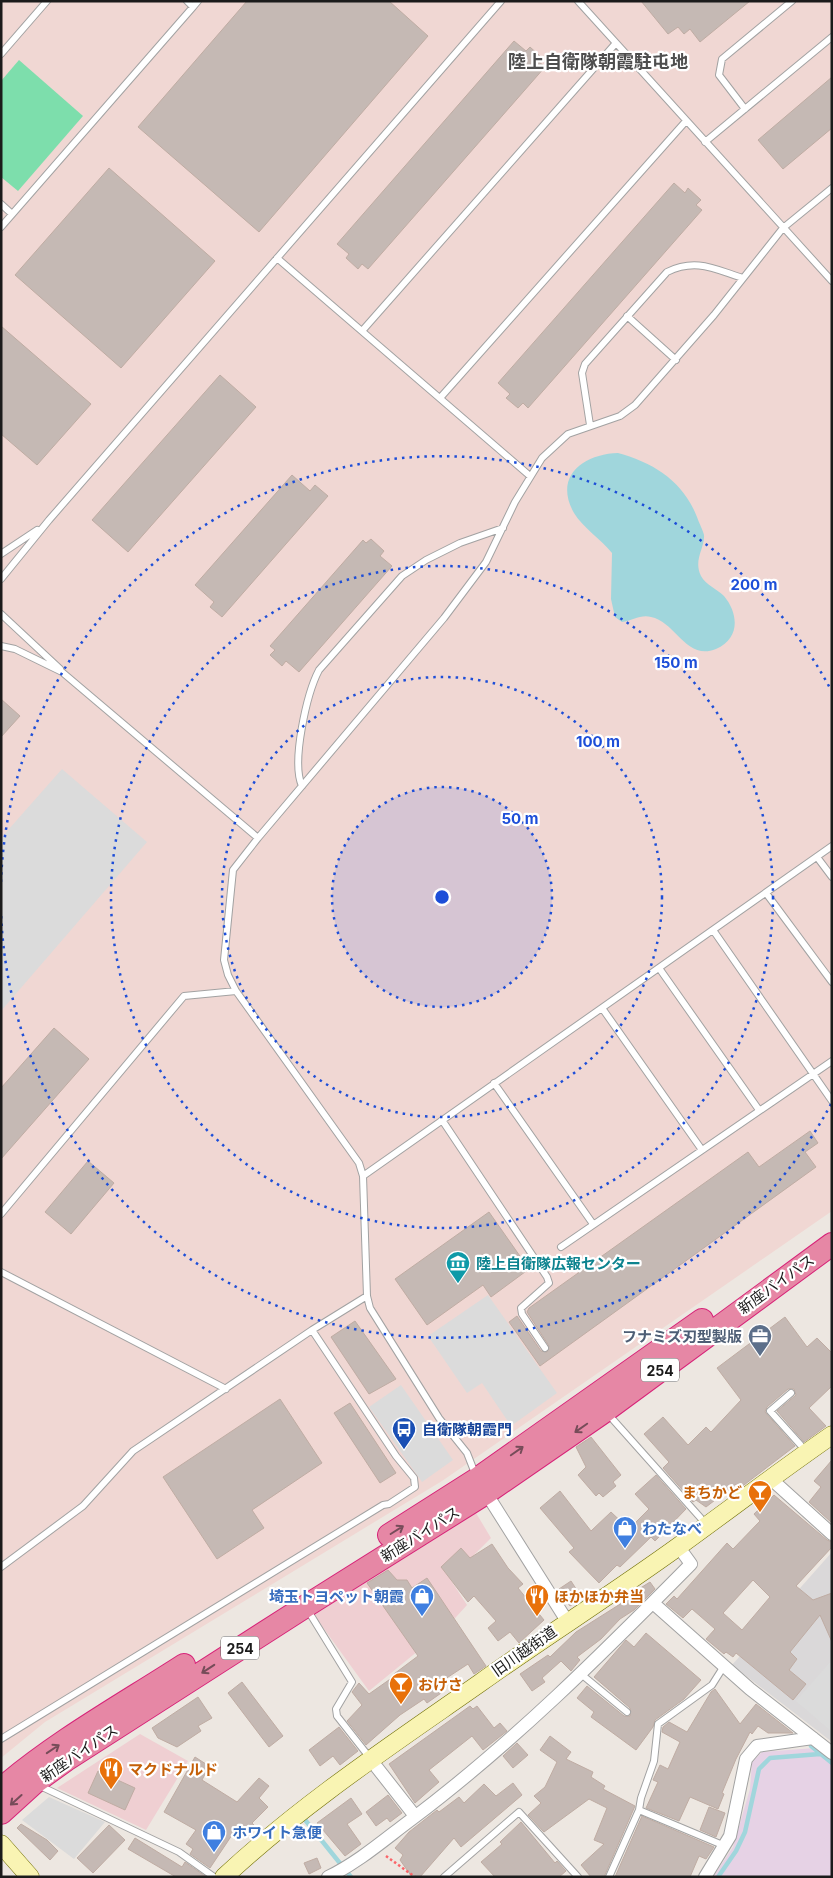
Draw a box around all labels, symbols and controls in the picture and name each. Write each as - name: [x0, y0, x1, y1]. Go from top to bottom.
- district label: 陸上自衛隊朝霞駐屯地: [508, 51, 688, 72]
- text: 200 m: [731, 575, 777, 594]
- text: 150 m: [654, 653, 698, 672]
- text: 100 m: [576, 732, 620, 751]
- text: 50 m: [502, 809, 538, 828]
- centre of rings: [433, 888, 451, 906]
- museum icon: 陸上自衛隊広報センター: [445, 1250, 471, 1284]
- street label: 新座バイパス: [734, 1250, 818, 1318]
- place label: 陸上自衛隊広報センター: [476, 1254, 641, 1273]
- office icon: フナミズ刃型製版: [747, 1323, 773, 1357]
- place label: フナミズ刃型製版: [622, 1327, 742, 1346]
- road number: 254: [641, 1358, 679, 1382]
- bus stop icon: 自衛隊朝霞門: [391, 1416, 417, 1450]
- place label: 自衛隊朝霞門: [422, 1420, 512, 1439]
- one-way arrow: [574, 1423, 588, 1433]
- one-way arrow: [510, 1446, 524, 1456]
- bar icon: まちかど: [747, 1479, 773, 1513]
- place label: まちかど: [682, 1483, 742, 1502]
- street label: 新座バイパス: [377, 1502, 463, 1566]
- shop icon: わたなべ: [612, 1515, 638, 1549]
- place label: わたなべ: [642, 1519, 702, 1538]
- one-way arrow: [390, 1525, 404, 1535]
- shop icon: 埼玉トヨペット朝霞: [409, 1583, 435, 1617]
- restaurant icon: ほかほか弁当: [524, 1583, 550, 1617]
- place label: 埼玉トヨペット朝霞: [269, 1587, 404, 1606]
- place label: ほかほか弁当: [554, 1587, 644, 1606]
- street label: 旧川越街道: [488, 1622, 560, 1680]
- road number: 254: [221, 1636, 259, 1660]
- one-way arrow: [201, 1664, 215, 1674]
- bar icon: おけさ: [388, 1671, 414, 1705]
- place label: おけさ: [418, 1675, 463, 1694]
- street label: 新座バイパス: [37, 1720, 121, 1786]
- one-way arrow: [46, 1744, 60, 1754]
- restaurant icon: マクドナルド: [98, 1756, 124, 1790]
- place label: マクドナルド: [128, 1760, 218, 1779]
- one-way arrow: [10, 1794, 22, 1806]
- shop icon: ホワイト急便: [201, 1819, 227, 1853]
- place label: ホワイト急便: [232, 1823, 322, 1842]

